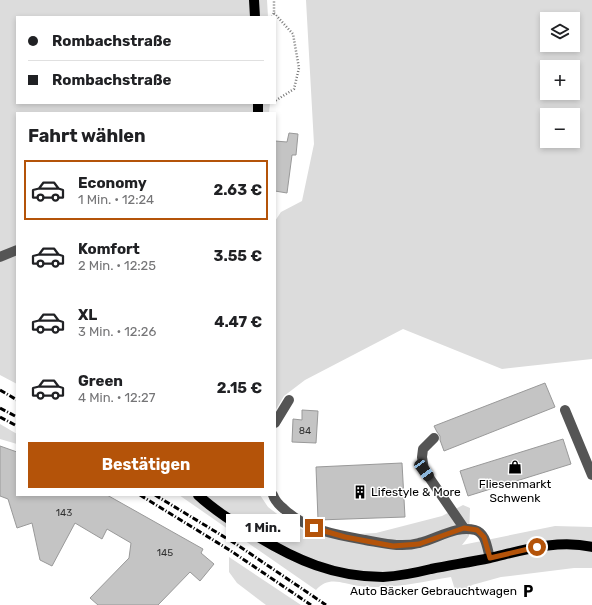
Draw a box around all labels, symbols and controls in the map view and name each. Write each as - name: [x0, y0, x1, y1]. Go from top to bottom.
- map controls: [540, 12, 580, 148]
- button: layers: [540, 12, 580, 52]
- text: Rombachstraße: [52, 32, 171, 50]
- button: +: [540, 60, 580, 100]
- text: Rombachstraße: [52, 71, 171, 89]
- button: −: [540, 108, 580, 148]
- text: Fahrt wählen: [28, 125, 146, 147]
- icon: car: [30, 172, 66, 208]
- text: Economy: [78, 174, 147, 192]
- text: 2.63 €: [213, 181, 262, 199]
- text: 1 Min. · 12:24: [78, 192, 154, 207]
- icon: car: [30, 238, 66, 274]
- text: Komfort: [78, 240, 140, 258]
- text: 3.55 €: [214, 247, 262, 265]
- text: 2 Min. · 12:25: [78, 258, 156, 273]
- icon: car: [30, 304, 66, 340]
- text: XL: [78, 306, 97, 324]
- text: 4.47 €: [214, 313, 262, 331]
- text: 3 Min. · 12:26: [78, 324, 156, 339]
- icon: car: [30, 370, 66, 406]
- text: Green: [78, 372, 123, 390]
- text: 2.15 €: [217, 379, 262, 397]
- text: 4 Min. · 12:27: [78, 390, 155, 405]
- house number: 84: [299, 425, 311, 437]
- button: Bestätigen: [28, 442, 264, 488]
- car: [412, 457, 436, 483]
- shop icon: Fliesenmarkt Schwenk: [507, 459, 523, 475]
- place label: Fliesenmarkt Schwenk: [479, 477, 552, 505]
- building icon: Lifestyle & More: [352, 484, 368, 500]
- place label: Lifestyle & More: [371, 485, 461, 499]
- house number: 143: [56, 507, 72, 519]
- callout: 1 Min.: [226, 514, 300, 542]
- route end: [305, 519, 323, 537]
- text: 1 Min.: [245, 520, 281, 535]
- route start: [528, 538, 546, 556]
- house number: 145: [157, 547, 173, 559]
- parking icon: Auto Bäcker Gebrauchtwagen: [520, 583, 536, 599]
- place label: Auto Bäcker Gebrauchtwagen: [350, 584, 517, 598]

